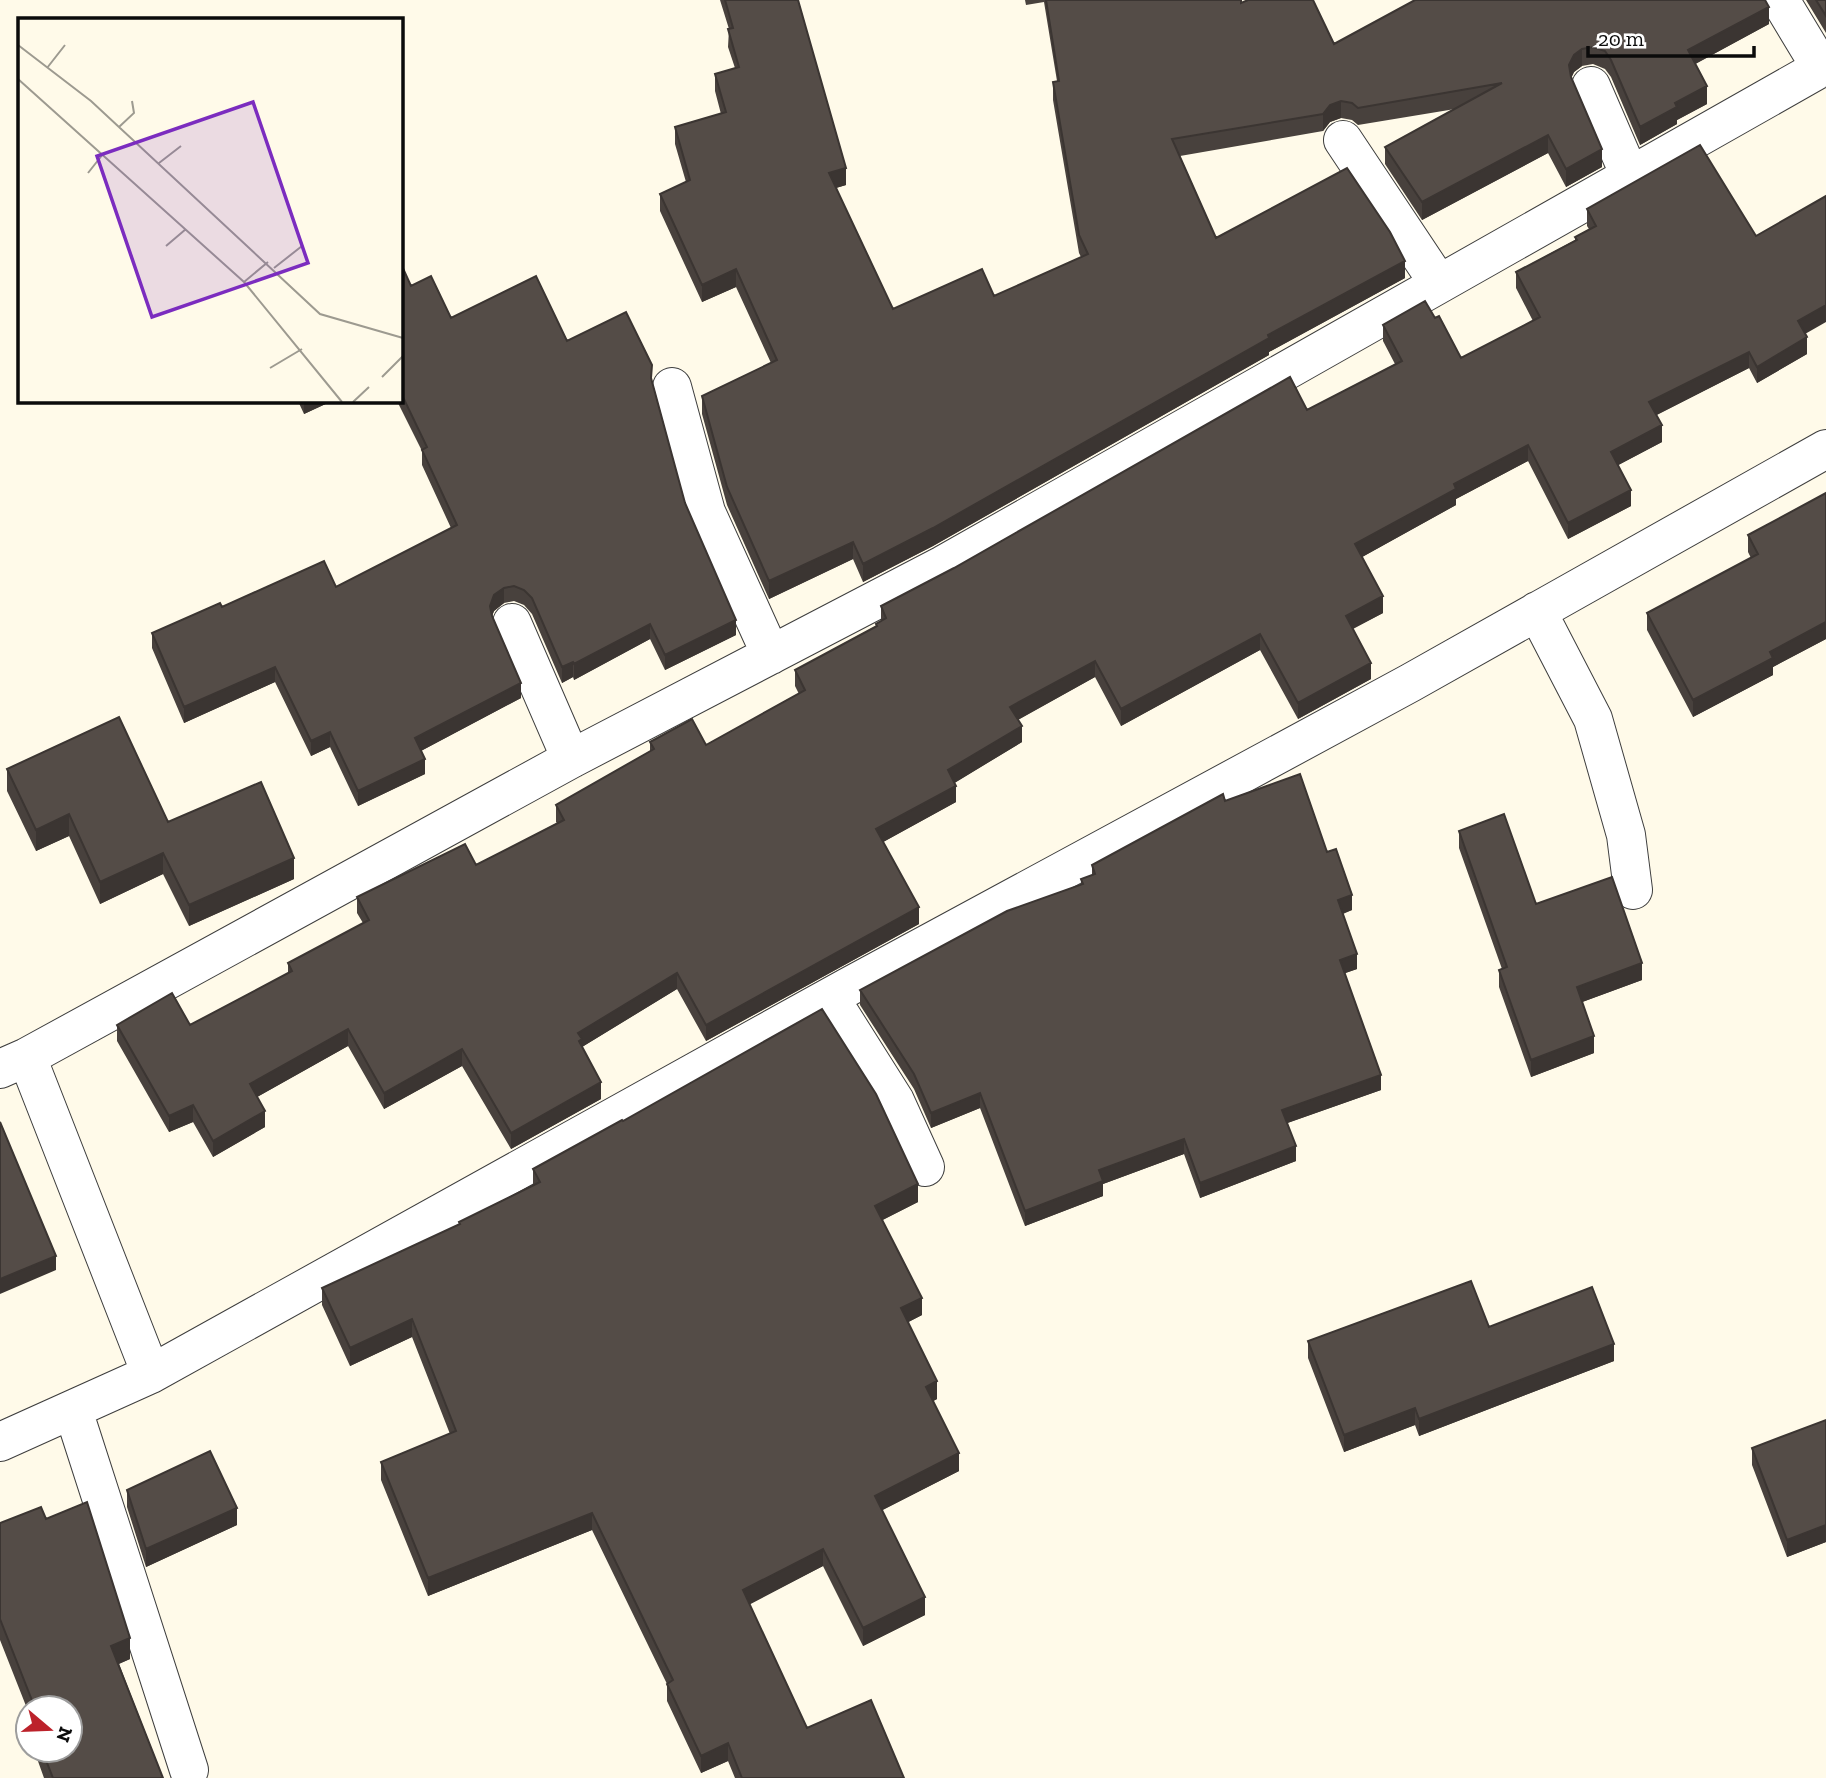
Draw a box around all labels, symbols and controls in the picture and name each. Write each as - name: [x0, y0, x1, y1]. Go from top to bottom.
- scale bar: [1588, 14, 1754, 58]
- inset map: [18, 18, 402, 402]
- text: 20 m: [1598, 26, 1644, 51]
- north arrow: [14, 1694, 84, 1764]
- text: N: [51, 1724, 78, 1745]

